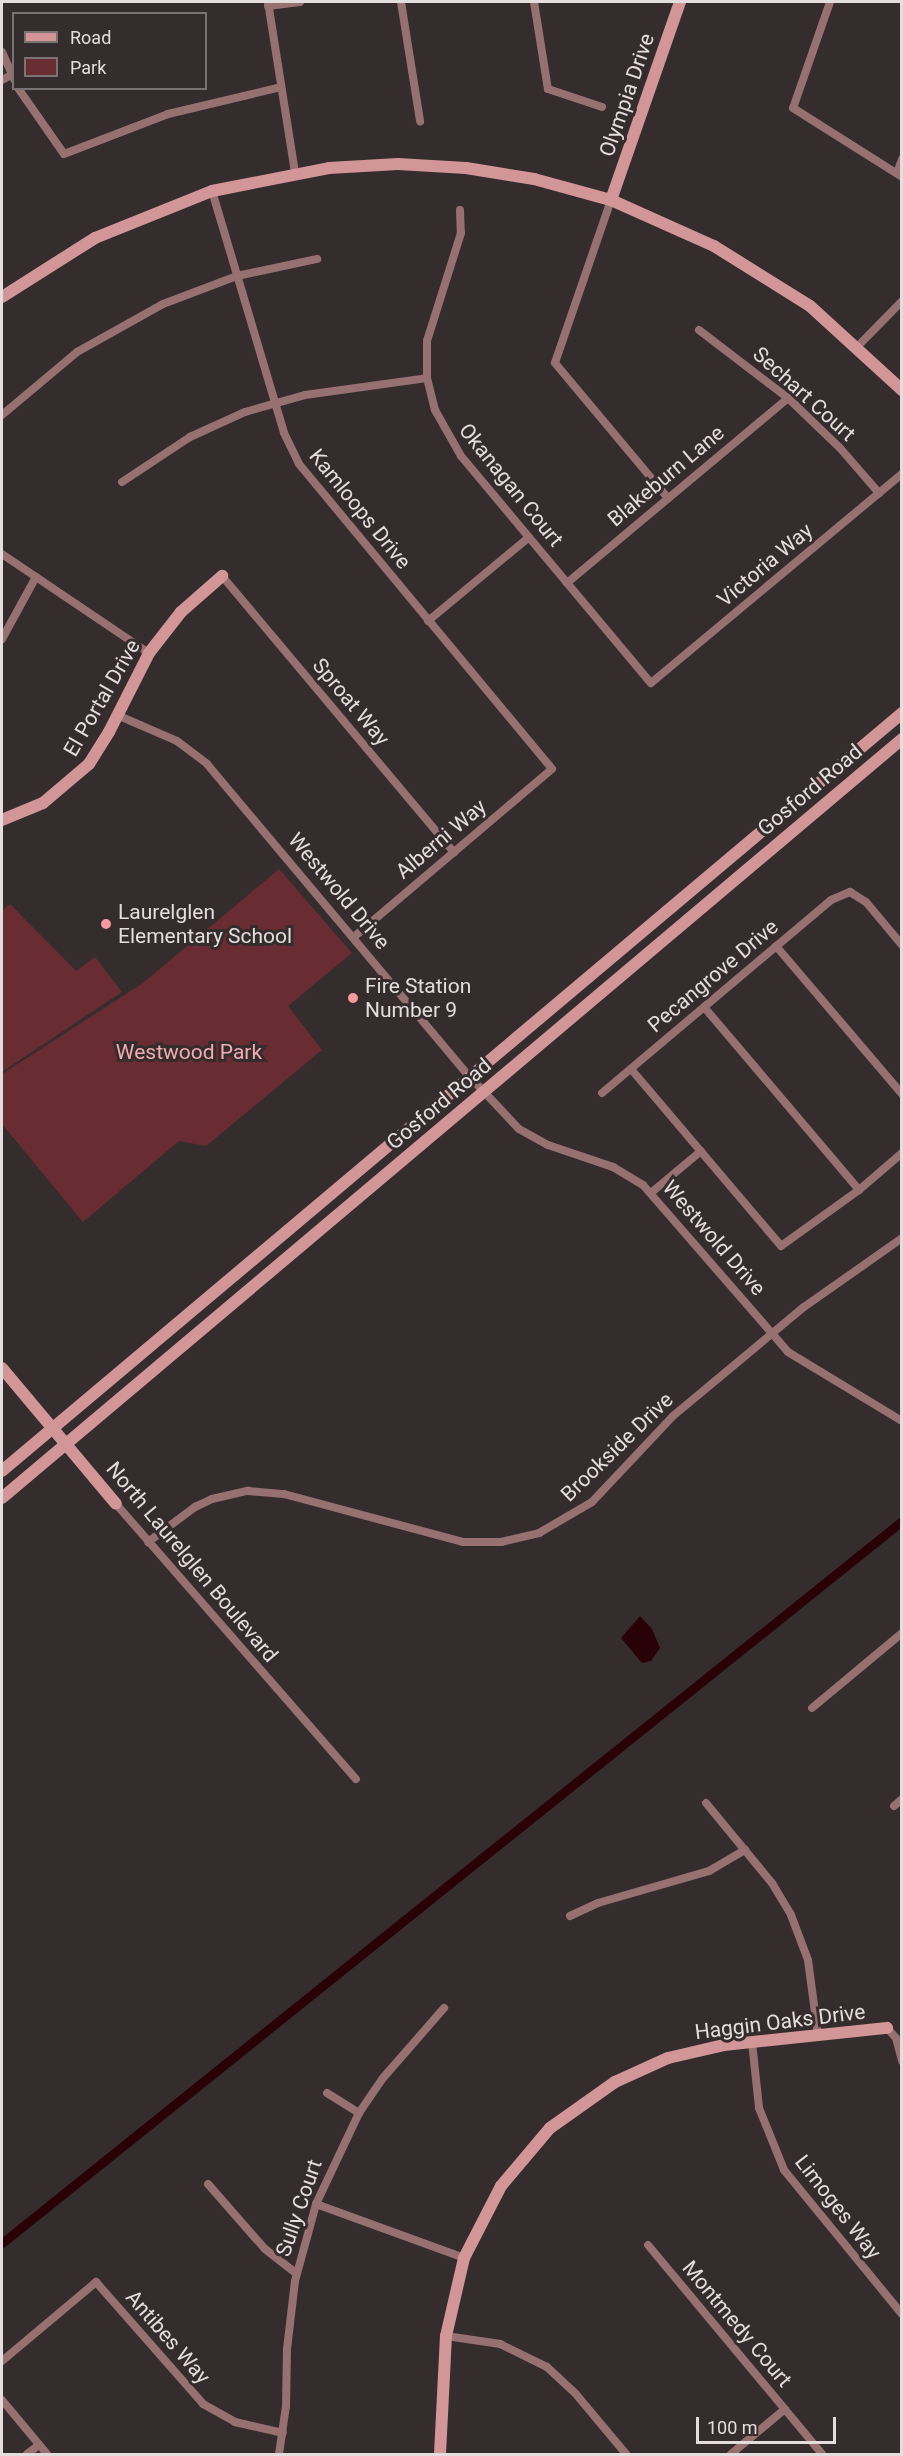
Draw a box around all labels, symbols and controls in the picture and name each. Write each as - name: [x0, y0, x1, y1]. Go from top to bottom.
- legend: [12, 12, 207, 90]
- text: Road: [70, 27, 111, 48]
- street label: Olympia Drive: [594, 30, 660, 160]
- text: Park: [70, 57, 106, 78]
- street label: Sechart Court: [748, 341, 860, 447]
- street label: Okanagan Court: [454, 418, 568, 552]
- street label: Blakeburn Lane: [603, 420, 729, 532]
- street label: Kamloops Drive: [304, 444, 416, 574]
- street label: Victoria Way: [712, 518, 818, 612]
- street label: El Portal Drive: [58, 635, 146, 761]
- street label: Sproat Way: [307, 653, 395, 751]
- street label: Gosford Road: [753, 739, 867, 841]
- street label: Alberni Way: [391, 794, 491, 884]
- street label: Westwold Drive: [283, 828, 395, 954]
- place label: Laurelglen Elementary School: [118, 899, 292, 949]
- street label: Pecangrove Drive: [643, 914, 783, 1038]
- marker: Laurelglen Elementary School: [99, 917, 113, 931]
- place label: Fire Station Number 9: [365, 973, 471, 1023]
- marker: Fire Station Number 9: [346, 991, 360, 1005]
- park label: Westwood Park: [116, 1039, 262, 1065]
- street label: Gosford Road: [382, 1053, 496, 1155]
- street label: Westwold Drive: [657, 1175, 771, 1301]
- street label: Brookside Drive: [556, 1387, 678, 1507]
- street label: North Laurelglen Boulevard: [101, 1457, 283, 1667]
- street label: Haggin Oaks Drive: [693, 1999, 867, 2045]
- street label: Limoges Way: [790, 2150, 886, 2264]
- street label: Sully Court: [271, 2156, 327, 2260]
- street label: Montmedy Court: [677, 2256, 797, 2392]
- street label: Antibes Way: [121, 2285, 215, 2389]
- scale bar: [699, 2405, 838, 2443]
- text: 100 m: [707, 2417, 758, 2438]

